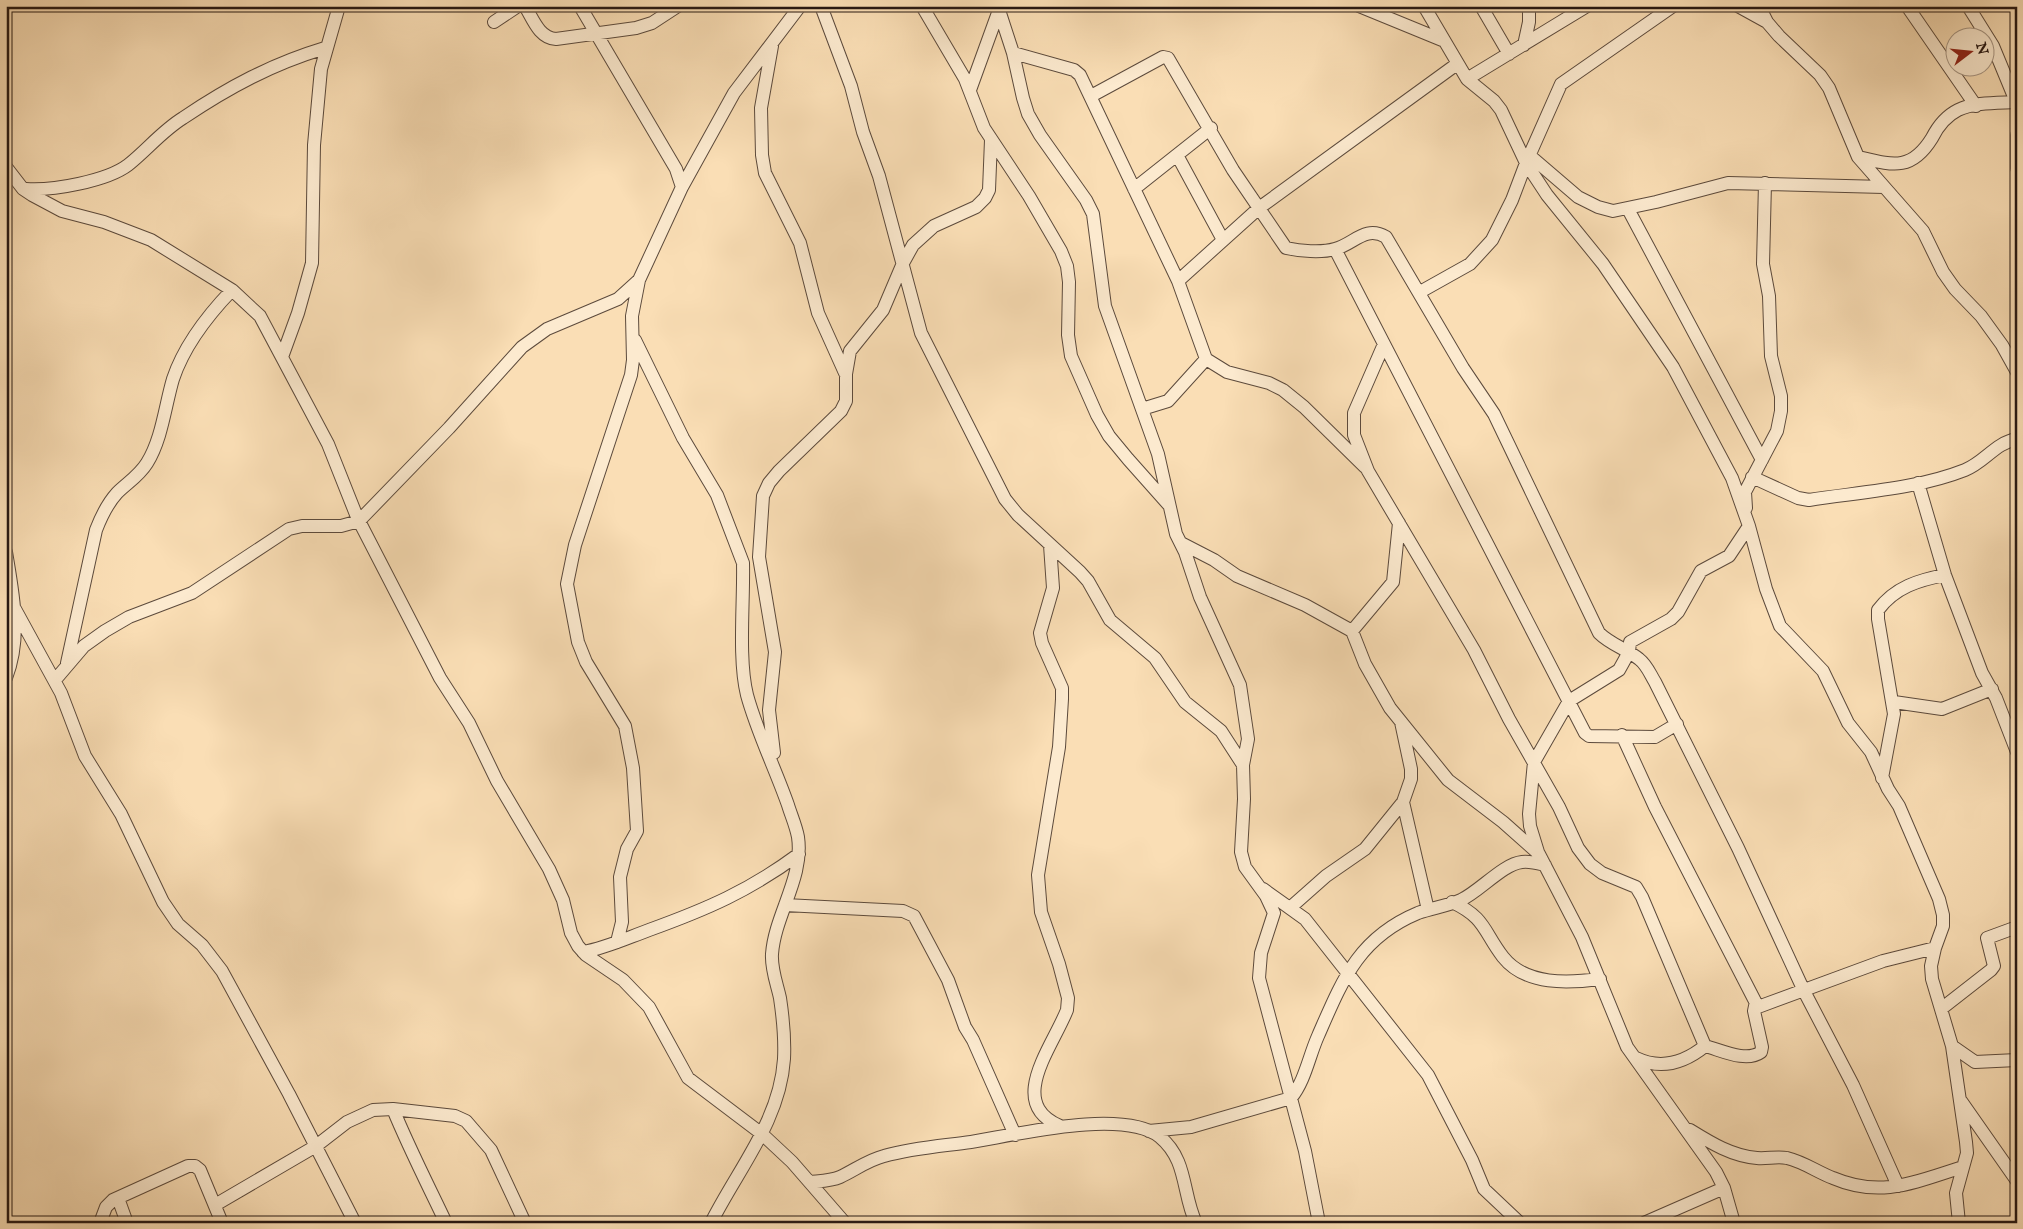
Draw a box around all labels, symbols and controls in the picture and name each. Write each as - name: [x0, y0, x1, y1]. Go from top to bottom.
- north arrow: [1946, 28, 1996, 78]
- text: N: [1971, 39, 1992, 57]

